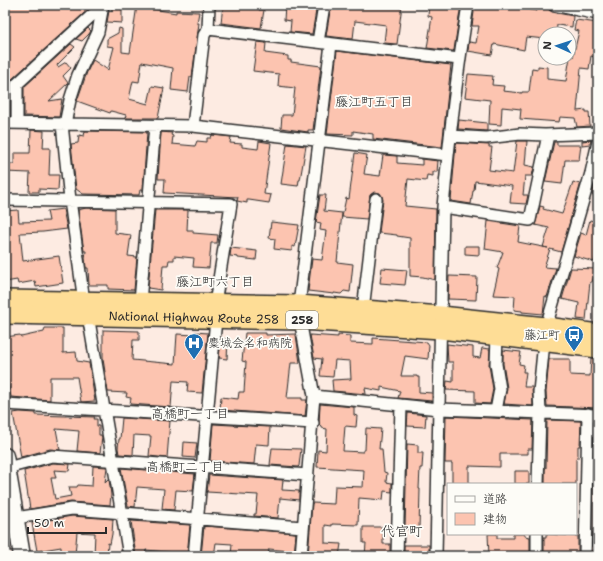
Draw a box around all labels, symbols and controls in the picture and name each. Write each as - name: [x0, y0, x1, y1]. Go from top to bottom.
- north arrow: [537, 26, 577, 66]
- text: N: [540, 40, 555, 50]
- district label: 藤江町五丁目: [335, 93, 413, 110]
- district label: 藤江町六丁目: [176, 273, 254, 290]
- street label: National Highway Route 258: [108, 308, 280, 328]
- road number: 258: [286, 311, 318, 329]
- bus stop icon: 藤江町: [563, 324, 585, 352]
- place label: 藤江町: [524, 327, 560, 343]
- hospital icon: 麋城会名和病院: [183, 332, 205, 360]
- place label: 麋城会名和病院: [208, 335, 292, 351]
- district label: 高橋町一丁目: [151, 405, 229, 422]
- district label: 高橋町二丁目: [146, 458, 224, 475]
- legend: [447, 483, 577, 535]
- text: 道路: [483, 491, 507, 507]
- scale bar: [28, 509, 106, 535]
- text: 建物: [483, 511, 507, 527]
- text: 50 m: [34, 515, 64, 531]
- district label: 代官町: [381, 522, 423, 540]

